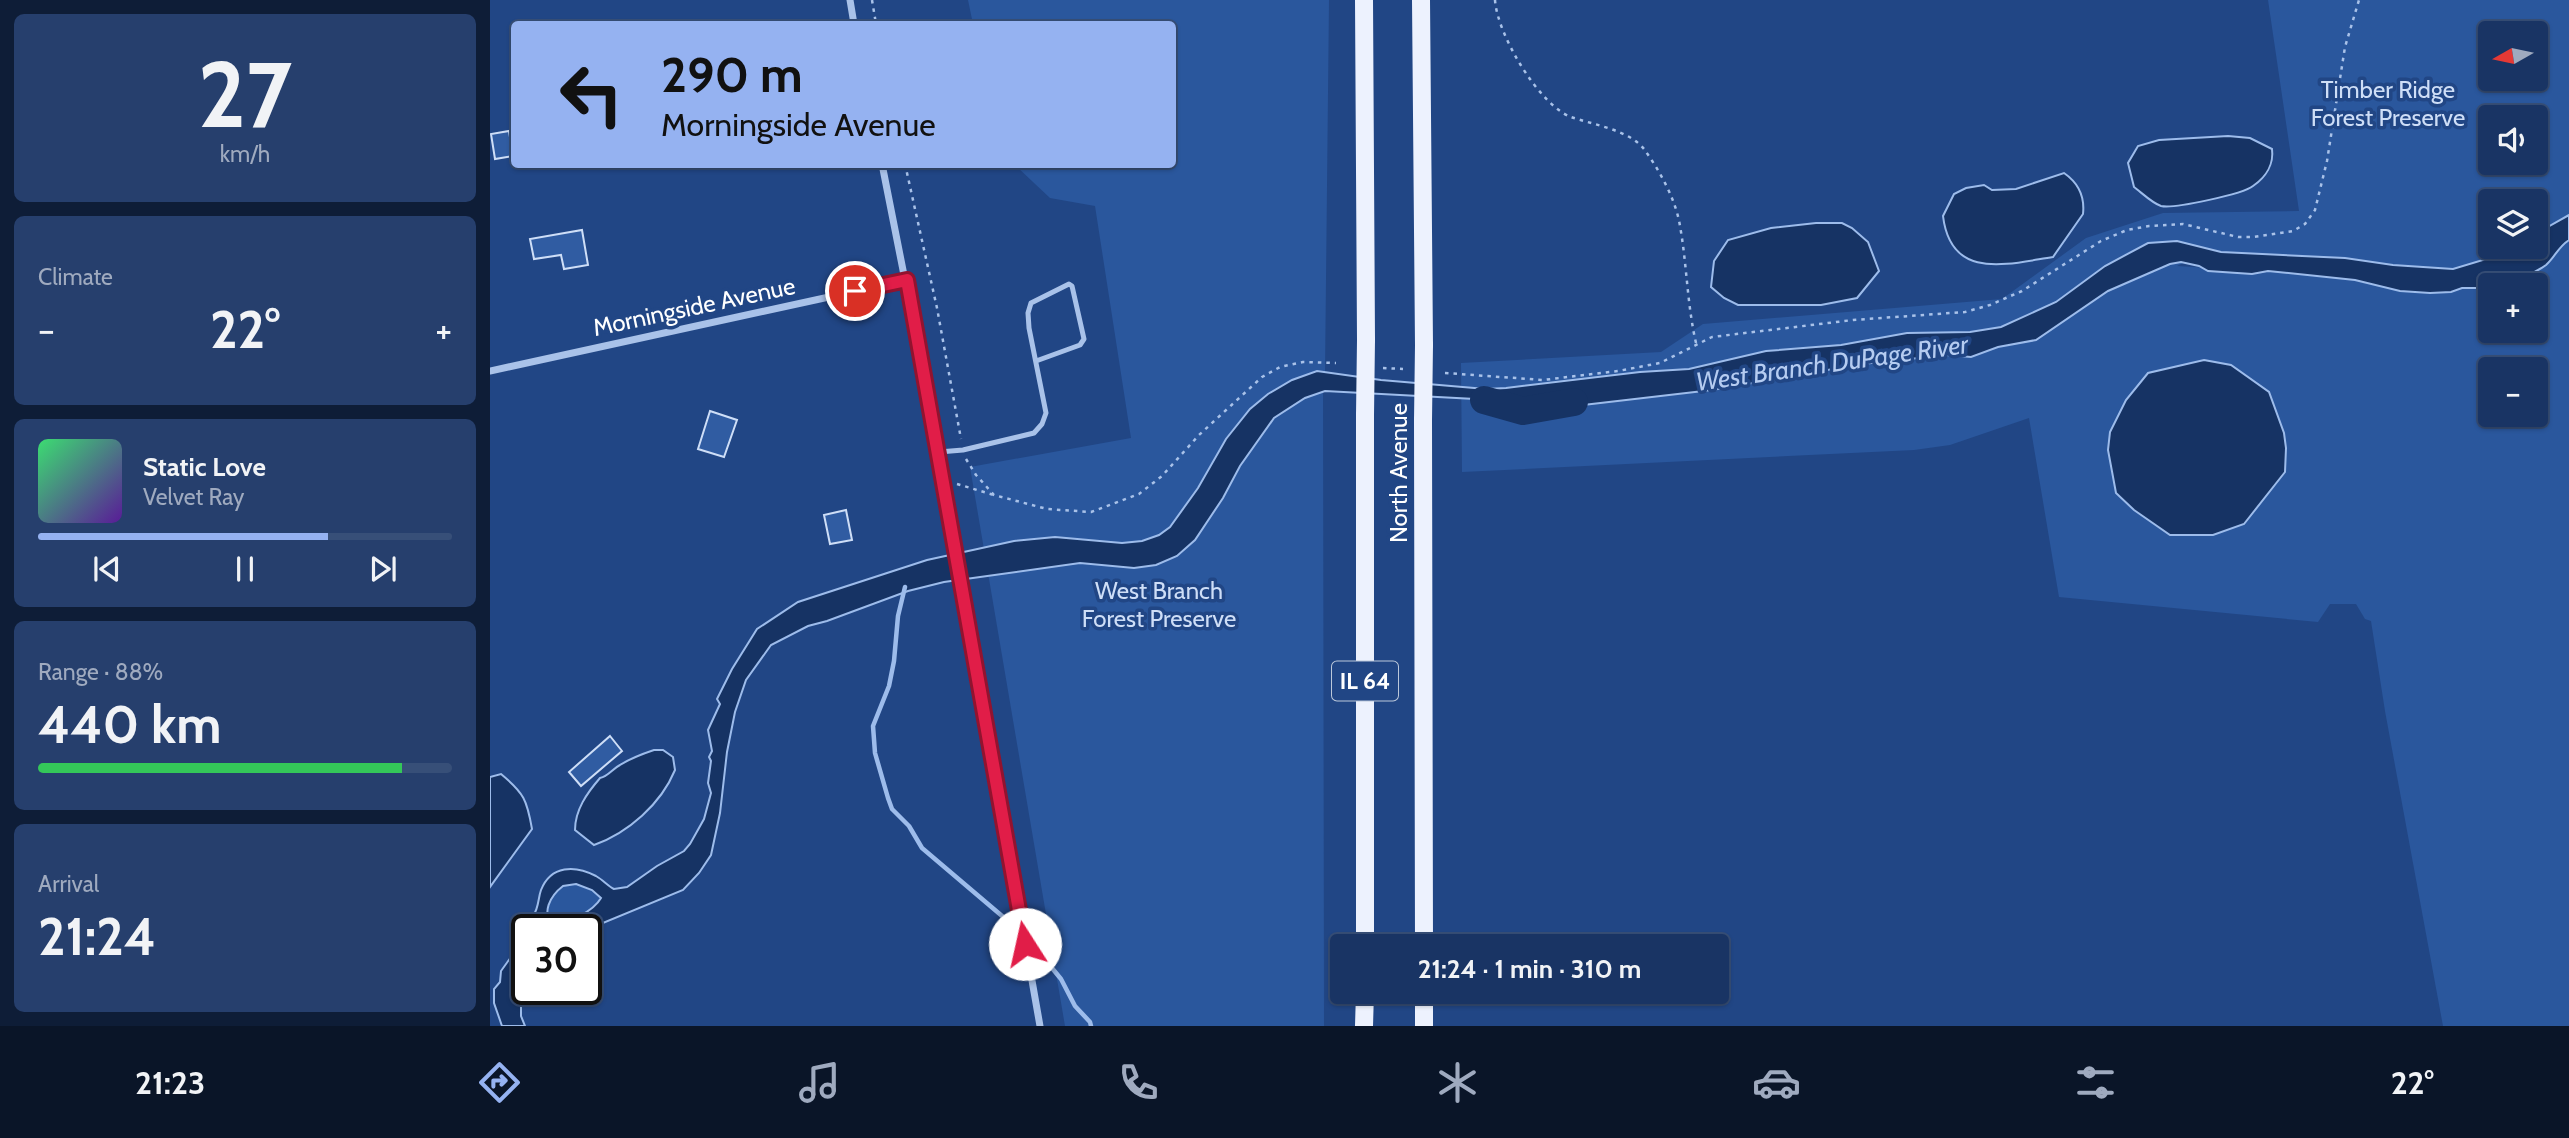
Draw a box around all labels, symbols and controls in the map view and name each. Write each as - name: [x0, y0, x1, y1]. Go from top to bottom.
- north arrow: [2478, 21, 2548, 91]
- map controls: [2478, 21, 2548, 427]
- text: 27: [198, 39, 292, 150]
- text: 290 m: [661, 45, 803, 104]
- icon: left: [546, 49, 637, 140]
- park label: Timber Ridge Forest Preserve: [2311, 75, 2465, 132]
- text: Morningside Avenue: [661, 105, 936, 144]
- button: sound: [2478, 105, 2548, 175]
- text: km/h: [220, 140, 270, 168]
- button: layers: [2478, 189, 2548, 259]
- pin: [825, 261, 885, 321]
- text: Climate: [38, 263, 113, 291]
- street label: Morningside Avenue: [590, 271, 798, 342]
- icon: arrive: [836, 272, 874, 310]
- button: +: [2478, 273, 2548, 343]
- text: 22°: [210, 298, 280, 361]
- text: −: [38, 306, 55, 353]
- text: +: [435, 306, 452, 353]
- water label: West Branch DuPage River: [1694, 328, 1971, 398]
- button: −: [2478, 357, 2548, 427]
- street label: North Avenue: [1384, 403, 1413, 543]
- text: Static Love: [143, 451, 266, 483]
- text: Velvet Ray: [143, 483, 244, 511]
- icon: previous: [88, 550, 126, 588]
- icon: pause: [226, 550, 264, 588]
- icon: next: [364, 550, 402, 588]
- park label: West Branch Forest Preserve: [1082, 576, 1236, 633]
- text: Range · 88%: [38, 658, 163, 686]
- road number: IL 64: [1332, 662, 1398, 701]
- text: 440 km: [38, 693, 221, 756]
- text: Arrival: [38, 870, 99, 898]
- text: 21:24: [38, 905, 156, 968]
- position arrow: [988, 907, 1062, 981]
- speed limit sign: 30: [511, 914, 602, 1005]
- text: 21:24 · 1 min · 310 m: [1418, 953, 1641, 985]
- icon: directions: [475, 1058, 524, 1107]
- icon: music: [795, 1058, 844, 1107]
- icon: phone: [1114, 1058, 1163, 1107]
- icon: climate: [1433, 1058, 1482, 1107]
- icon: car: [1752, 1058, 1801, 1107]
- icon: filters: [2071, 1058, 2120, 1107]
- text: 21:23: [135, 1063, 205, 1102]
- text: 22°: [2391, 1063, 2434, 1102]

